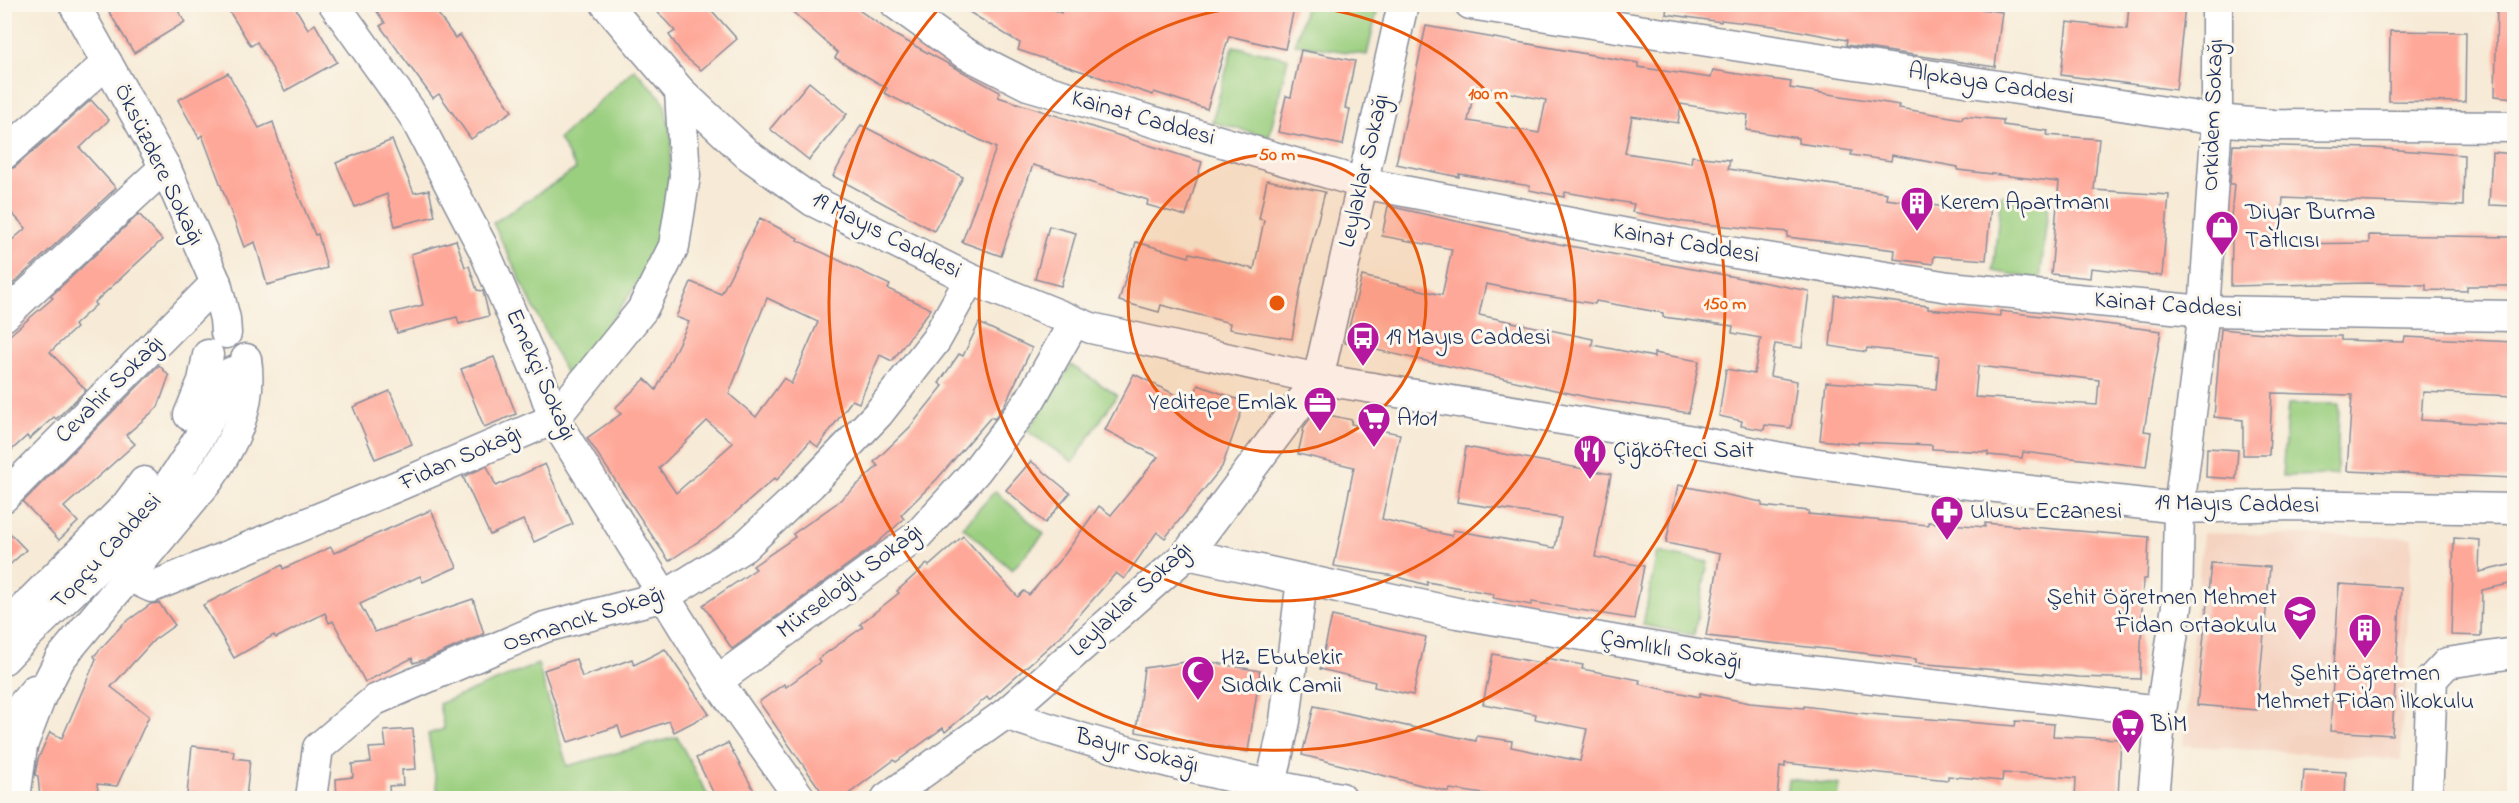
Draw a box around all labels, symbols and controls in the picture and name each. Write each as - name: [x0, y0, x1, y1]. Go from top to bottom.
- street label: Orkidem Sokağı: [2194, 38, 2234, 192]
- street label: Alpkaya Caddesi: [1905, 55, 2076, 116]
- street label: Öksüzdere Sokağı: [104, 78, 212, 252]
- street label: Kainat Caddesi: [1067, 82, 1219, 156]
- text: 100 m: [1468, 82, 1508, 108]
- street label: Leylaklar Sokağı: [1330, 91, 1401, 251]
- text: 50 m: [1259, 143, 1295, 169]
- street label: 19 Mayıs Caddesi: [804, 183, 967, 290]
- building icon: Kerem Apartmanı: [1899, 185, 1935, 232]
- place label: Kerem Apartmanı: [1940, 186, 2109, 221]
- place label: Diyar Burma Tatlıcısı: [2244, 196, 2376, 259]
- shop icon: Diyar Burma Tatlıcısı: [2204, 209, 2240, 256]
- street label: Kainat Caddesi: [1610, 214, 1762, 274]
- street label: Kainat Caddesi: [2093, 283, 2243, 329]
- text: 150 m: [1704, 292, 1746, 318]
- centre of rings: [1267, 293, 1287, 313]
- street label: Emekçi Sokağı: [495, 303, 585, 447]
- bus stop icon: 19 Mayıs Caddesi: [1345, 320, 1381, 367]
- place label: 19 Mayıs Caddesi: [1386, 321, 1551, 357]
- street label: Cevahir Sokağı: [48, 328, 172, 452]
- office icon: Yeditepe Emlak: [1302, 385, 1338, 432]
- place label: Yeditepe Emlak: [1148, 386, 1297, 421]
- supermarket icon: A101: [1356, 401, 1392, 448]
- place label: A101: [1397, 402, 1438, 437]
- street label: Fidan Sokağı: [394, 417, 527, 502]
- restaurant icon: Çiğköfteci Sait: [1572, 433, 1608, 480]
- place label: Çiğköfteci Sait: [1613, 434, 1754, 469]
- street label: Topçu Caddesi: [43, 486, 171, 618]
- street label: 19 Mayıs Caddesi: [2154, 486, 2320, 525]
- pharmacy icon: Ulusu Eczanesi: [1929, 494, 1965, 541]
- place label: Ulusu Eczanesi: [1970, 495, 2122, 530]
- street label: Mürseloğlu Sokağı: [770, 516, 930, 648]
- street label: Leylaklar Sokağı: [1062, 534, 1201, 667]
- street label: Osmancık Sokağı: [498, 577, 670, 663]
- place label: Şehit Öğretmen Mehmet Fidan Ortaokulu: [2047, 581, 2277, 644]
- school or university icon: Şehit Öğretmen Mehmet Fidan Ortaokulu: [2282, 594, 2318, 641]
- building icon: Şehit Öğretmen Mehmet Fidan İlkokulu: [2347, 612, 2383, 659]
- street label: Çamlıklı Sokağı: [1597, 621, 1745, 681]
- place label: Hz. Ebubekir Sıddık Camii: [1221, 641, 1343, 704]
- mosque icon: Hz. Ebubekir Sıddık Camii: [1180, 654, 1216, 701]
- place label: Şehit Öğretmen Mehmet Fidan İlkokulu: [2256, 657, 2474, 720]
- supermarket icon: BİM: [2110, 707, 2146, 754]
- place label: BİM: [2150, 708, 2187, 743]
- street label: Bayır Sokağı: [1070, 720, 1202, 785]

